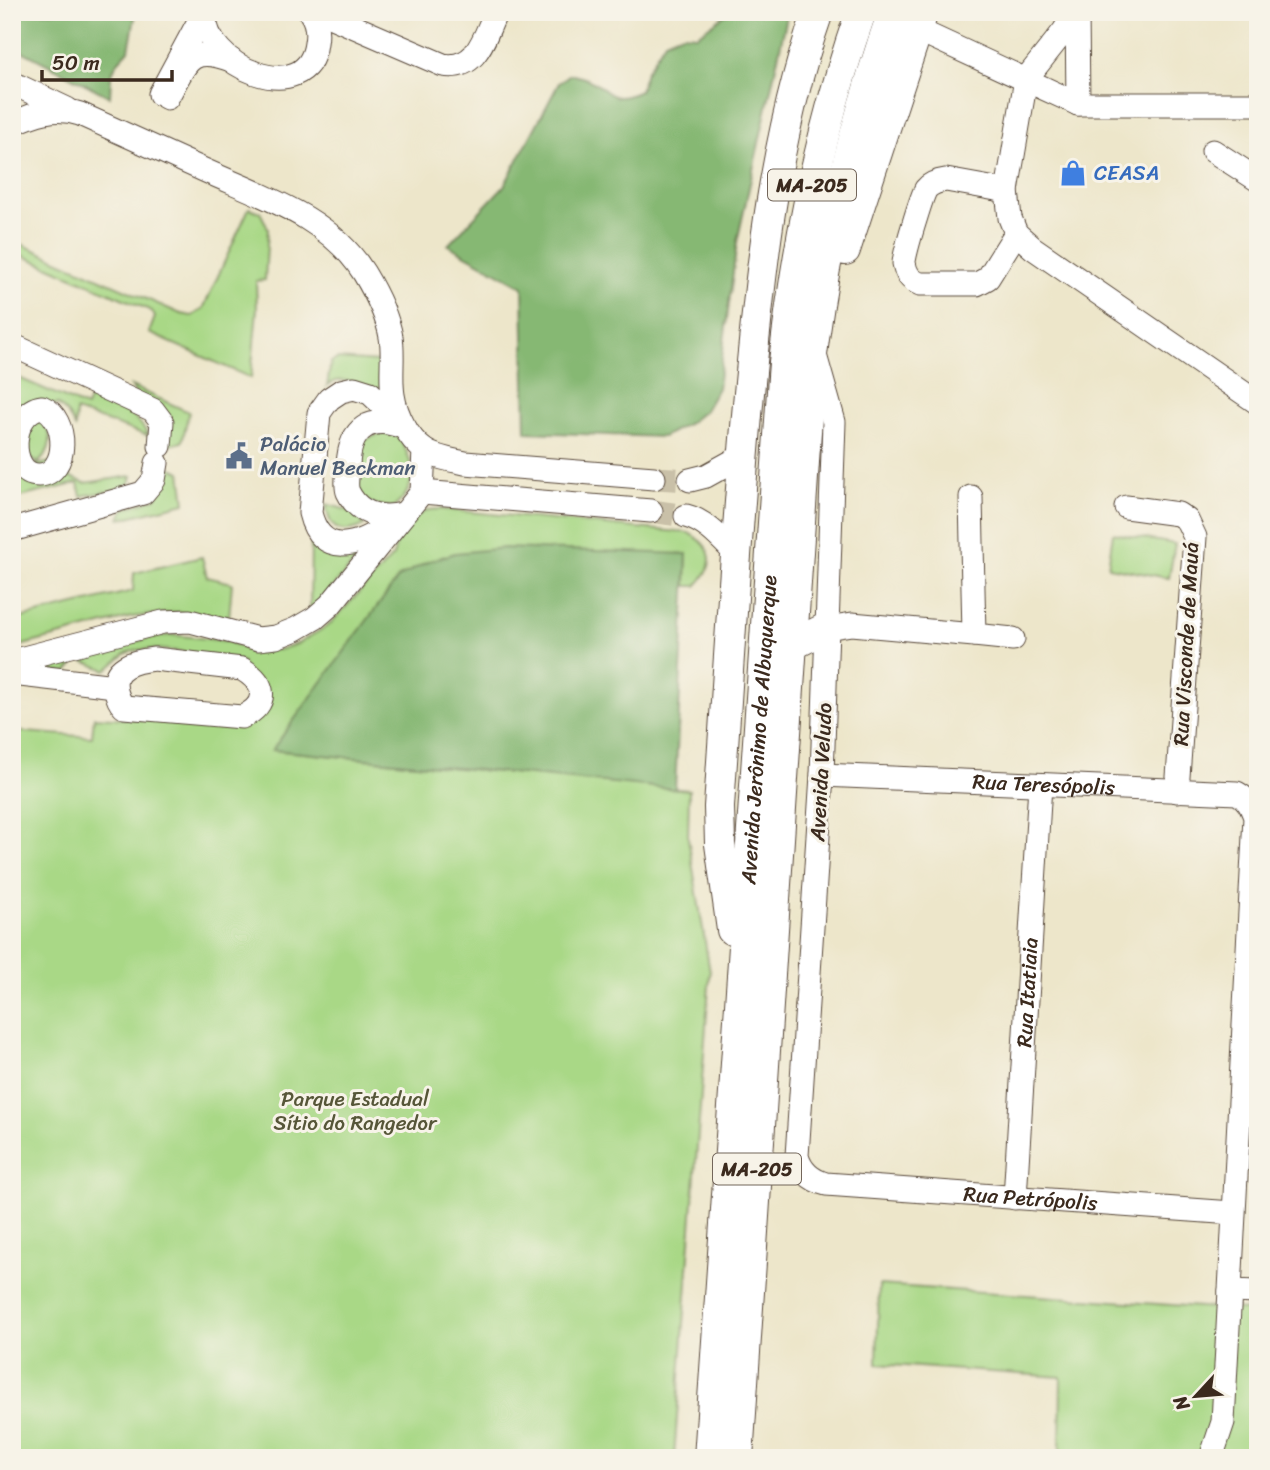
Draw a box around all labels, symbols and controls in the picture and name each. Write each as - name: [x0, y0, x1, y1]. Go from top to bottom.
- scale bar: [42, 38, 172, 82]
- text: 50 m: [52, 44, 100, 82]
- place label: CEASA: [1094, 154, 1159, 192]
- shop icon: CEASA: [1058, 158, 1088, 188]
- road number: MA-205: [768, 169, 856, 200]
- place label: Palácio Manuel Beckman: [260, 425, 416, 487]
- public building icon: Palácio Manuel Beckman: [224, 441, 254, 471]
- street label: Rua Visconde de Mauá: [1162, 541, 1210, 747]
- street label: Avenida Jerônimo de Albuquerque: [729, 574, 788, 887]
- street label: Avenida Veludo: [798, 702, 844, 843]
- street label: Rua Teresópolis: [972, 763, 1116, 807]
- street label: Rua Itatiaia: [1005, 936, 1050, 1048]
- park label: Parque Estadual Sítio do Rangedor: [273, 1080, 438, 1142]
- road number: MA-205: [713, 1154, 801, 1184]
- street label: Rua Petrópolis: [962, 1175, 1099, 1222]
- north arrow: [1162, 1362, 1232, 1432]
- text: N: [1163, 1389, 1199, 1417]

